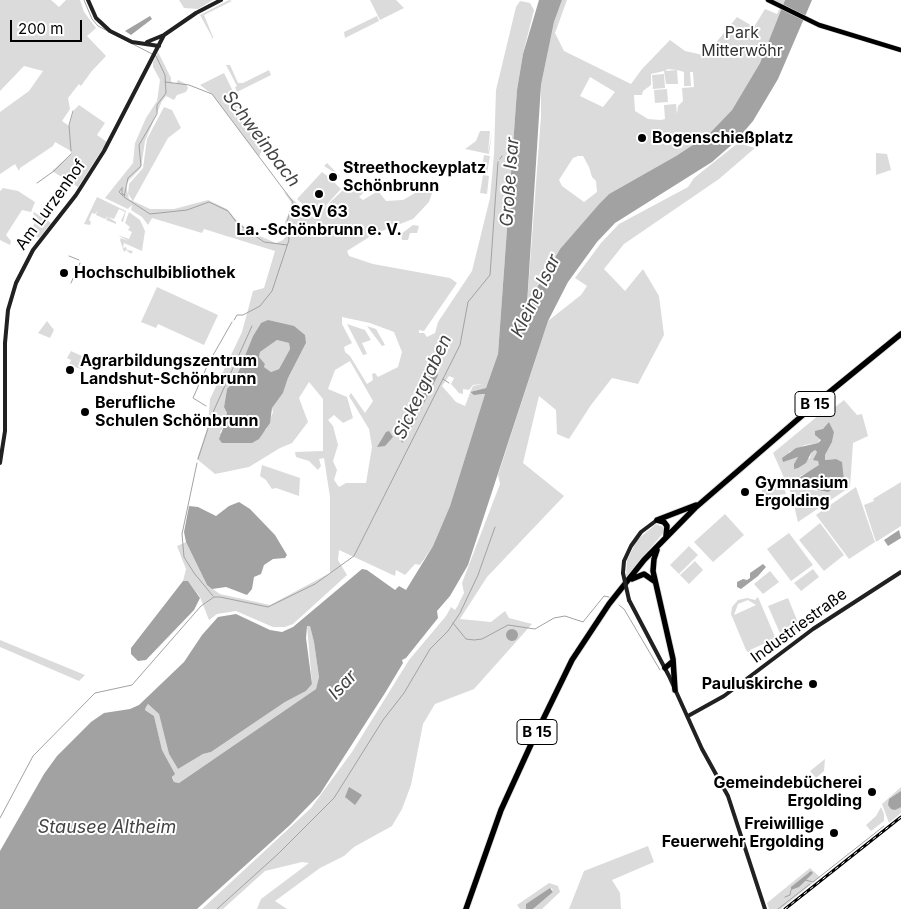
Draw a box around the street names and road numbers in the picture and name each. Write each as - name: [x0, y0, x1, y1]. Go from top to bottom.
- street label: Am Lurzenhof: [12, 156, 90, 254]
- road number: B 15: [795, 392, 835, 416]
- street label: Industriestraße: [747, 585, 851, 667]
- road number: B 15: [517, 720, 557, 744]

